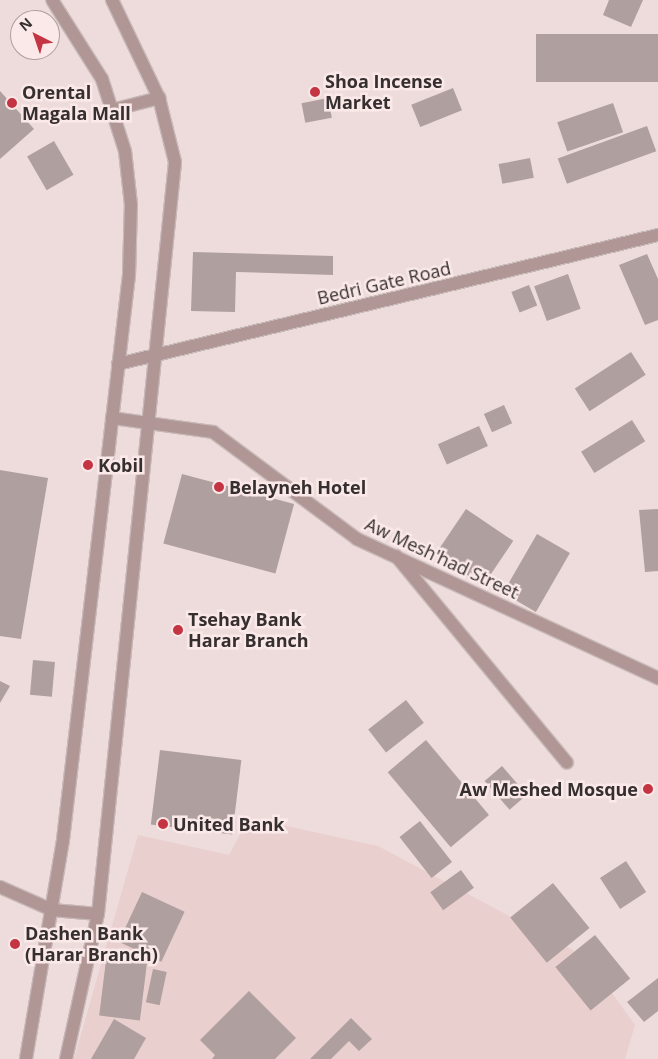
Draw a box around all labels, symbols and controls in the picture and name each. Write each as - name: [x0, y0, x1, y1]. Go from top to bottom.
- north arrow: [10, 10, 60, 60]
- text: N: [15, 13, 36, 35]
- place label: Shoa Incense Market: [325, 71, 443, 114]
- place label: Orental Magala Mall: [22, 82, 131, 125]
- marker: Shoa Incense Market: [309, 86, 321, 98]
- marker: Orental Magala Mall: [6, 97, 18, 109]
- street label: Bedri Gate Road: [315, 257, 453, 309]
- place label: Kobil: [98, 454, 143, 476]
- marker: Kobil: [82, 459, 94, 471]
- place label: Belayneh Hotel: [229, 476, 366, 498]
- marker: Belayneh Hotel: [213, 481, 225, 493]
- street label: Aw Mesh'had Street: [362, 513, 522, 603]
- place label: Tsehay Bank Harar Branch: [188, 609, 309, 652]
- marker: Tsehay Bank Harar Branch: [172, 624, 184, 636]
- place label: Aw Meshed Mosque: [459, 778, 638, 800]
- marker: Aw Meshed Mosque: [642, 783, 654, 795]
- place label: United Bank: [173, 813, 284, 835]
- marker: United Bank: [157, 818, 169, 830]
- place label: Dashen Bank (Harar Branch): [25, 923, 158, 966]
- marker: Dashen Bank (Harar Branch): [9, 938, 21, 950]

